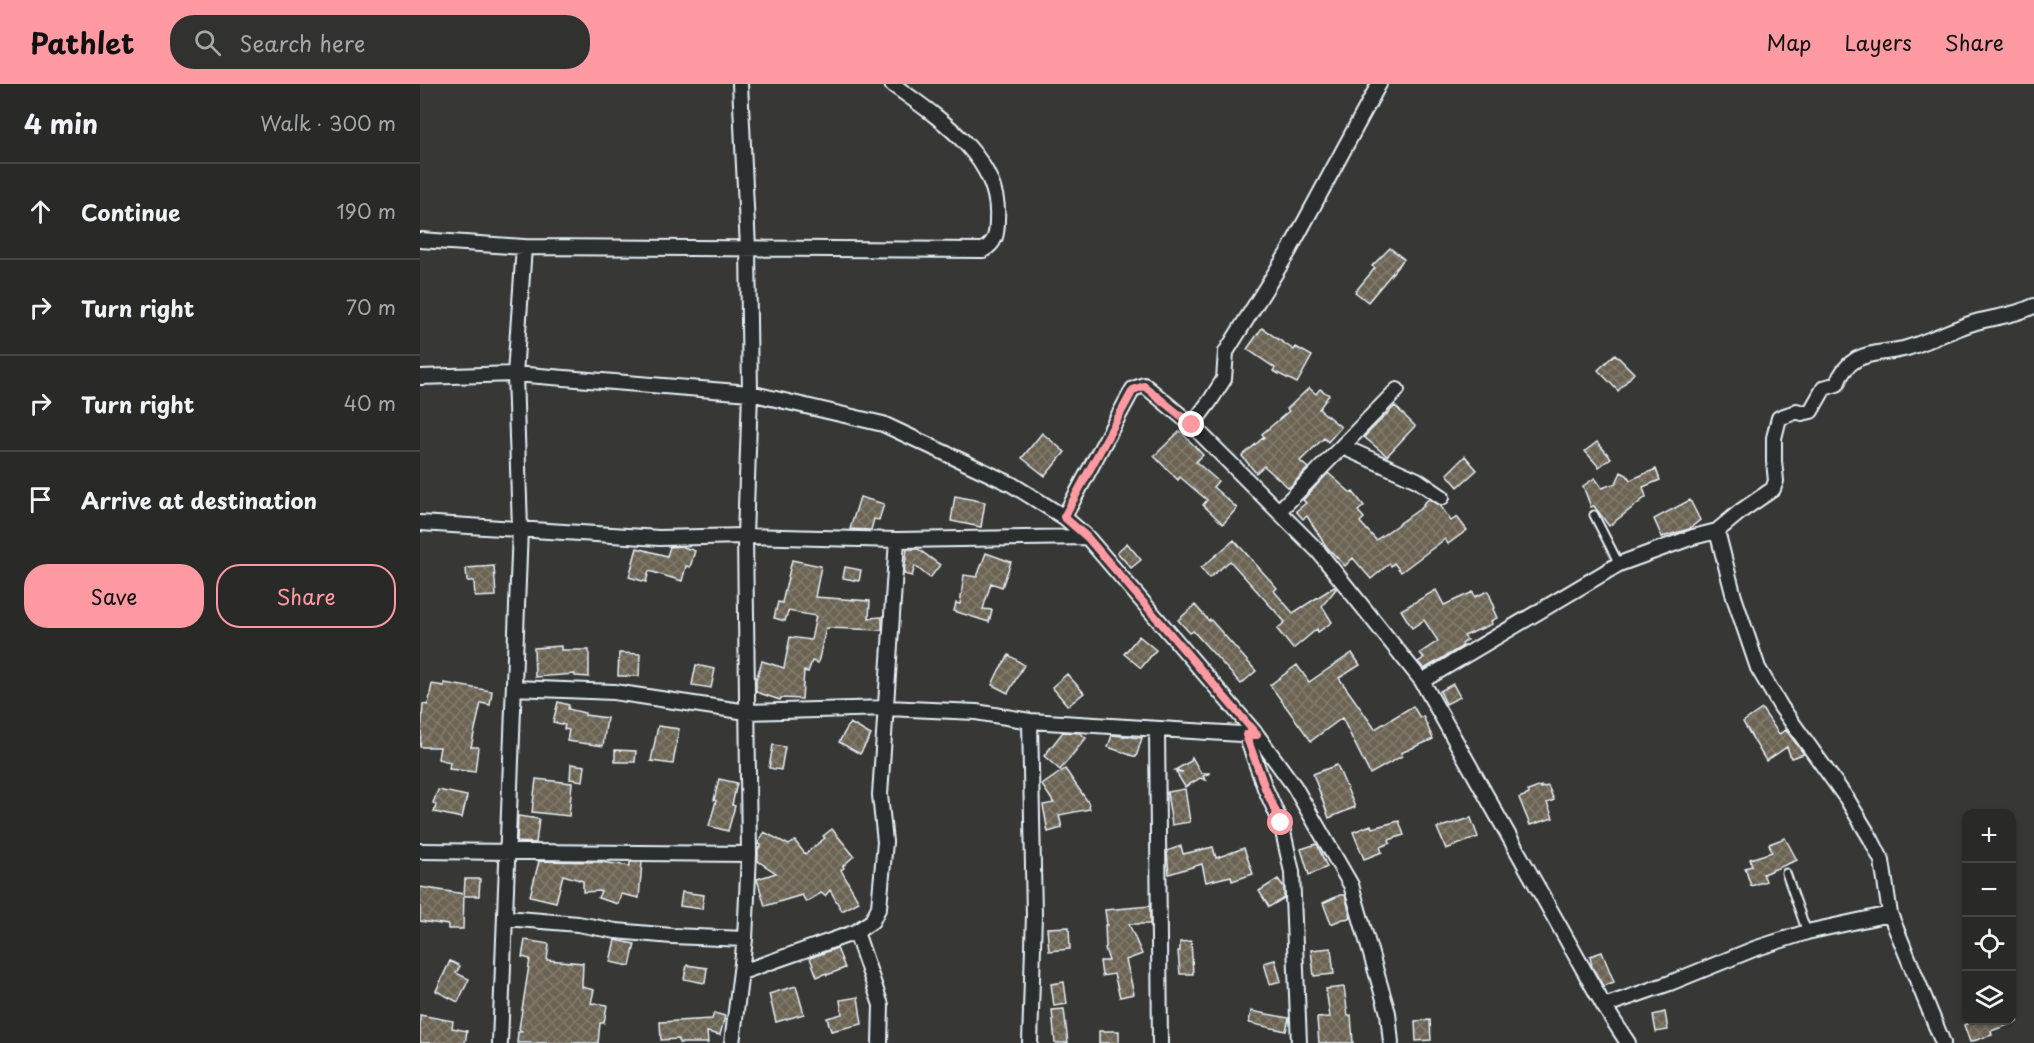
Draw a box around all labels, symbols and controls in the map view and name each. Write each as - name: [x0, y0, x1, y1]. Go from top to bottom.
- search box: [170, 15, 590, 69]
- text: Pathlet: [30, 21, 134, 64]
- icon: search: [191, 26, 224, 59]
- text: Search here: [239, 26, 365, 59]
- text: Map: [1767, 26, 1811, 58]
- text: Layers: [1844, 26, 1912, 58]
- text: Share: [1945, 26, 2004, 58]
- text: 4 min: [24, 104, 98, 143]
- text: Walk · 300 m: [260, 108, 396, 138]
- icon: ahead: [24, 195, 57, 228]
- text: Continue: [81, 195, 180, 228]
- text: 190 m: [337, 196, 396, 226]
- icon: right: [24, 291, 57, 324]
- text: Turn right: [81, 291, 194, 324]
- text: 70 m: [346, 292, 396, 322]
- icon: right: [24, 387, 57, 420]
- text: Turn right: [81, 387, 194, 420]
- text: 40 m: [344, 388, 396, 418]
- route end: [1178, 411, 1204, 437]
- icon: arrive: [24, 483, 57, 516]
- text: Arrive at destination: [81, 483, 317, 516]
- button: Save: [24, 564, 204, 628]
- button: Share: [216, 564, 396, 628]
- route start: [1267, 809, 1293, 835]
- map controls: [1962, 809, 2016, 1025]
- button: +: [1962, 809, 2016, 863]
- button: −: [1962, 863, 2016, 917]
- button: locate: [1962, 917, 2016, 971]
- button: layers: [1962, 971, 2016, 1025]

